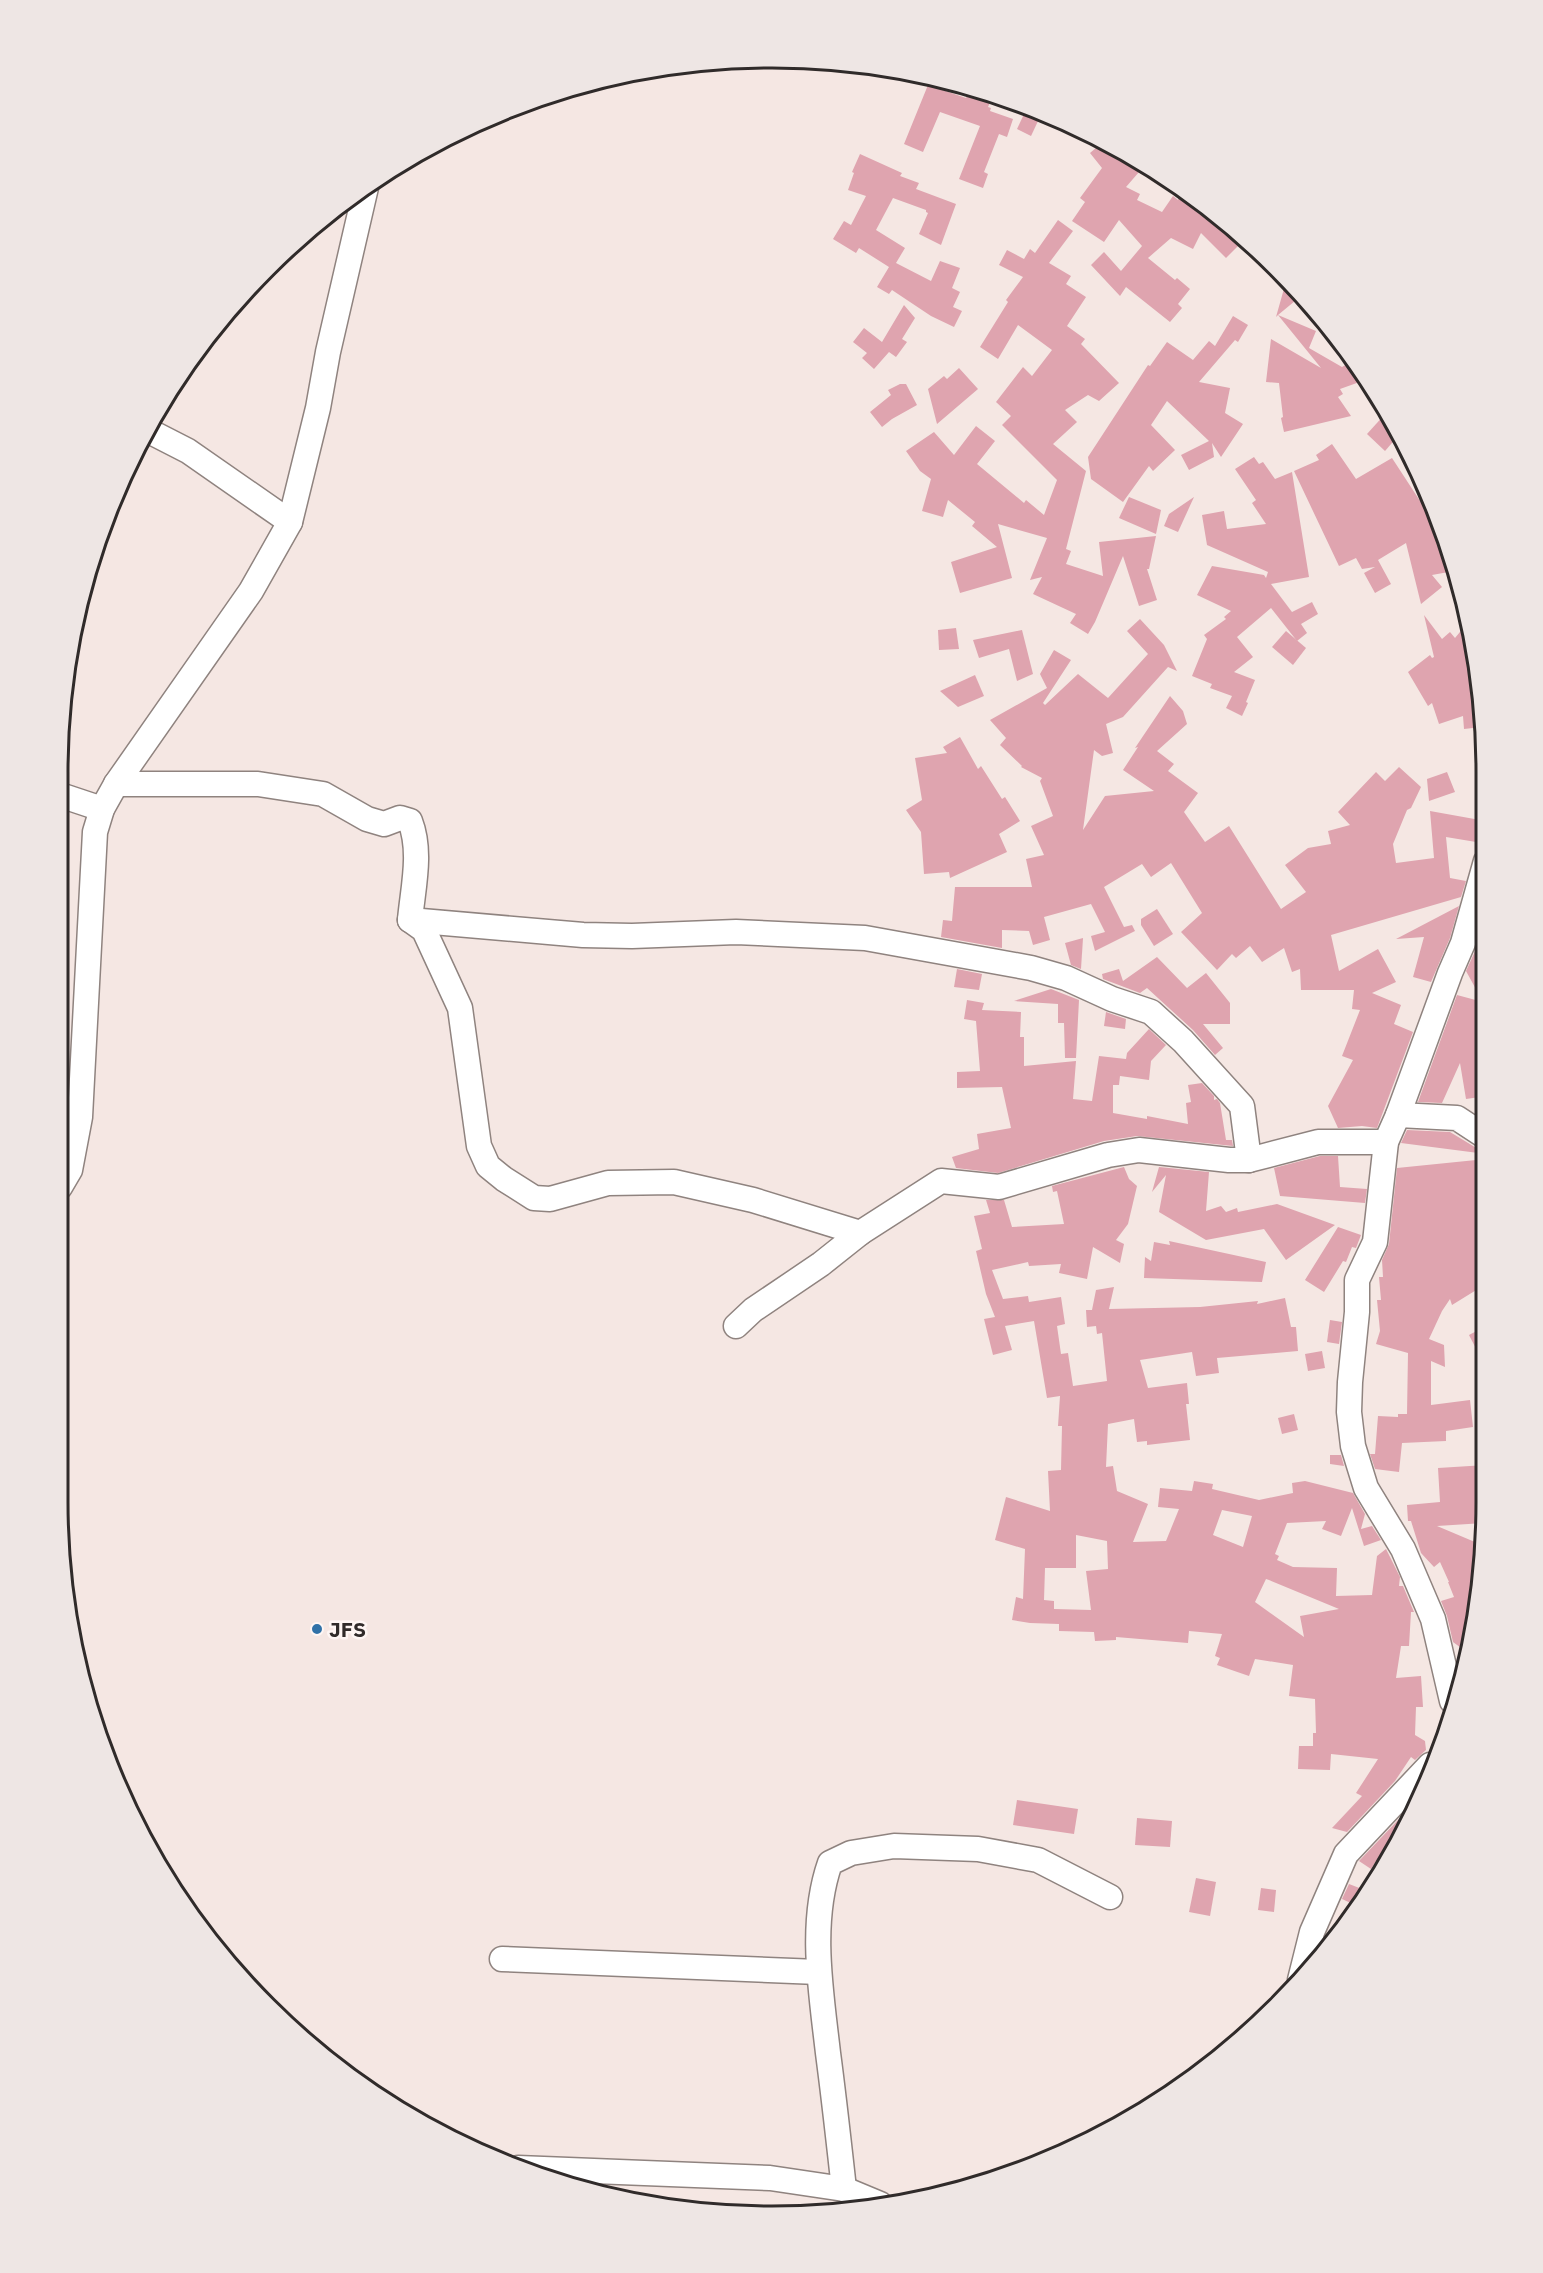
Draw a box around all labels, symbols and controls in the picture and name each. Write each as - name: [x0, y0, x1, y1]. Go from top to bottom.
- place label: JFS: [329, 1615, 366, 1643]
- marker: JFS: [310, 1622, 324, 1636]

